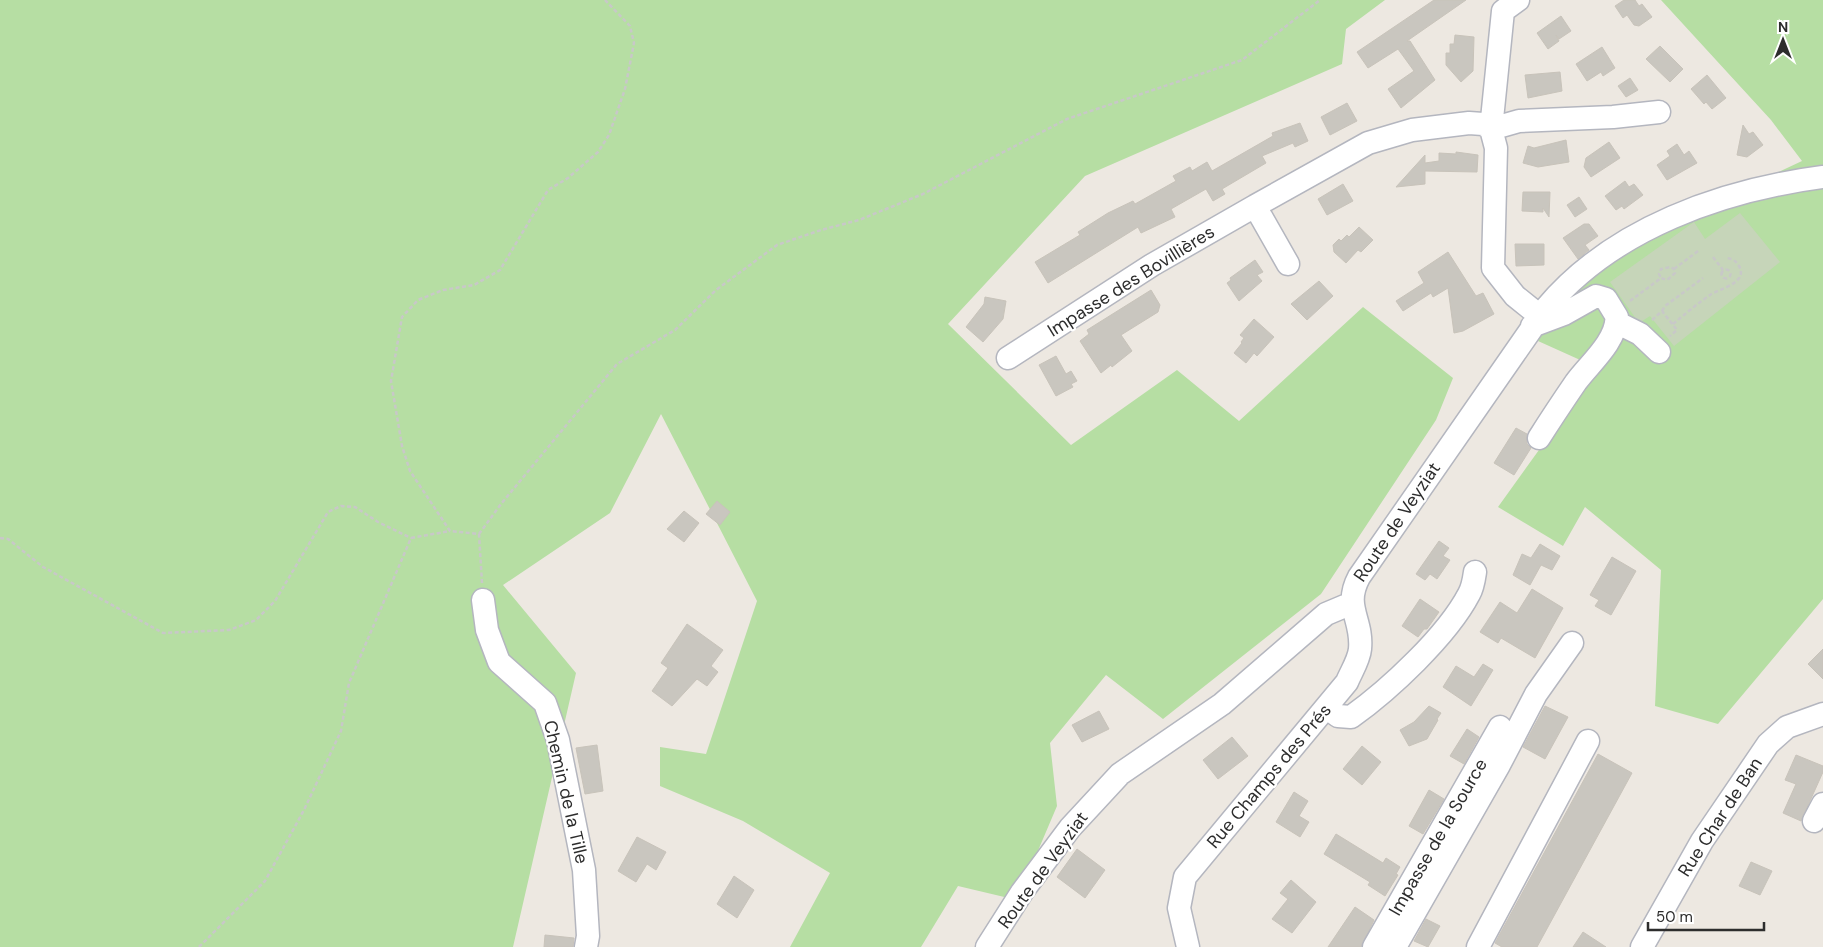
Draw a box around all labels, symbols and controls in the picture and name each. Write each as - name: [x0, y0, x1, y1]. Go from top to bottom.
- north arrow: [1758, 15, 1808, 65]
- text: N: [1778, 18, 1788, 36]
- street label: Impasse des Bovillières: [1043, 220, 1219, 342]
- street label: Route de Veyziat: [1348, 458, 1446, 586]
- street label: Rue Champs des Prés: [1201, 699, 1337, 853]
- street label: Chemin de la Tille: [538, 718, 594, 866]
- street label: Rue Char de Ban: [1672, 753, 1768, 881]
- street label: Impasse de la Source: [1383, 754, 1493, 920]
- street label: Route de Veyziat: [992, 807, 1094, 933]
- scale bar: [1648, 900, 1764, 932]
- text: 50 m: [1656, 907, 1693, 927]

